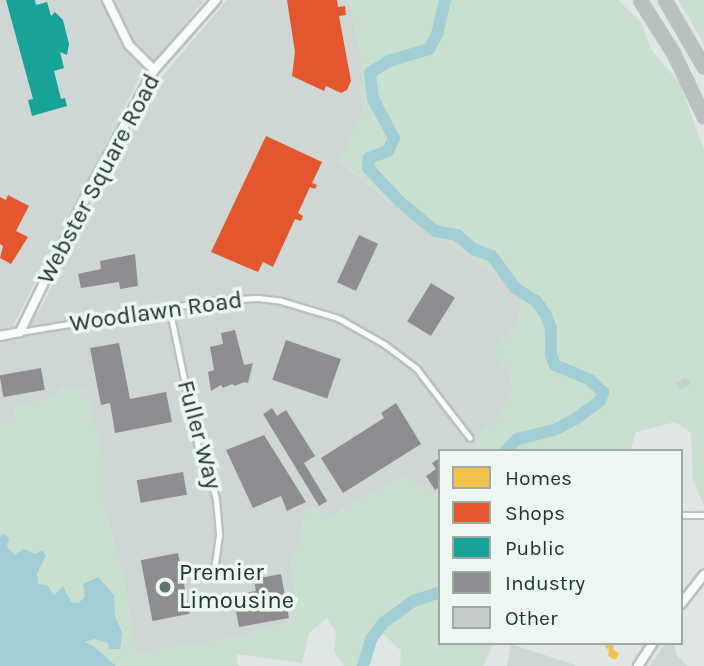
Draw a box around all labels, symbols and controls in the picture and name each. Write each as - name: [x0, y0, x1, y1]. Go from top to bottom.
- street label: Webster Square Road: [31, 69, 167, 289]
- street label: Woodlawn Road: [68, 286, 244, 338]
- street label: Fuller Way: [171, 377, 227, 493]
- legend: [438, 449, 683, 645]
- text: Homes: [505, 466, 572, 490]
- text: Shops: [505, 501, 565, 525]
- text: Public: [505, 536, 565, 560]
- place label: Premier Limousine: [179, 559, 294, 615]
- text: Industry: [505, 571, 585, 595]
- marker: Premier Limousine: [157, 579, 173, 595]
- text: Other: [505, 606, 558, 630]

